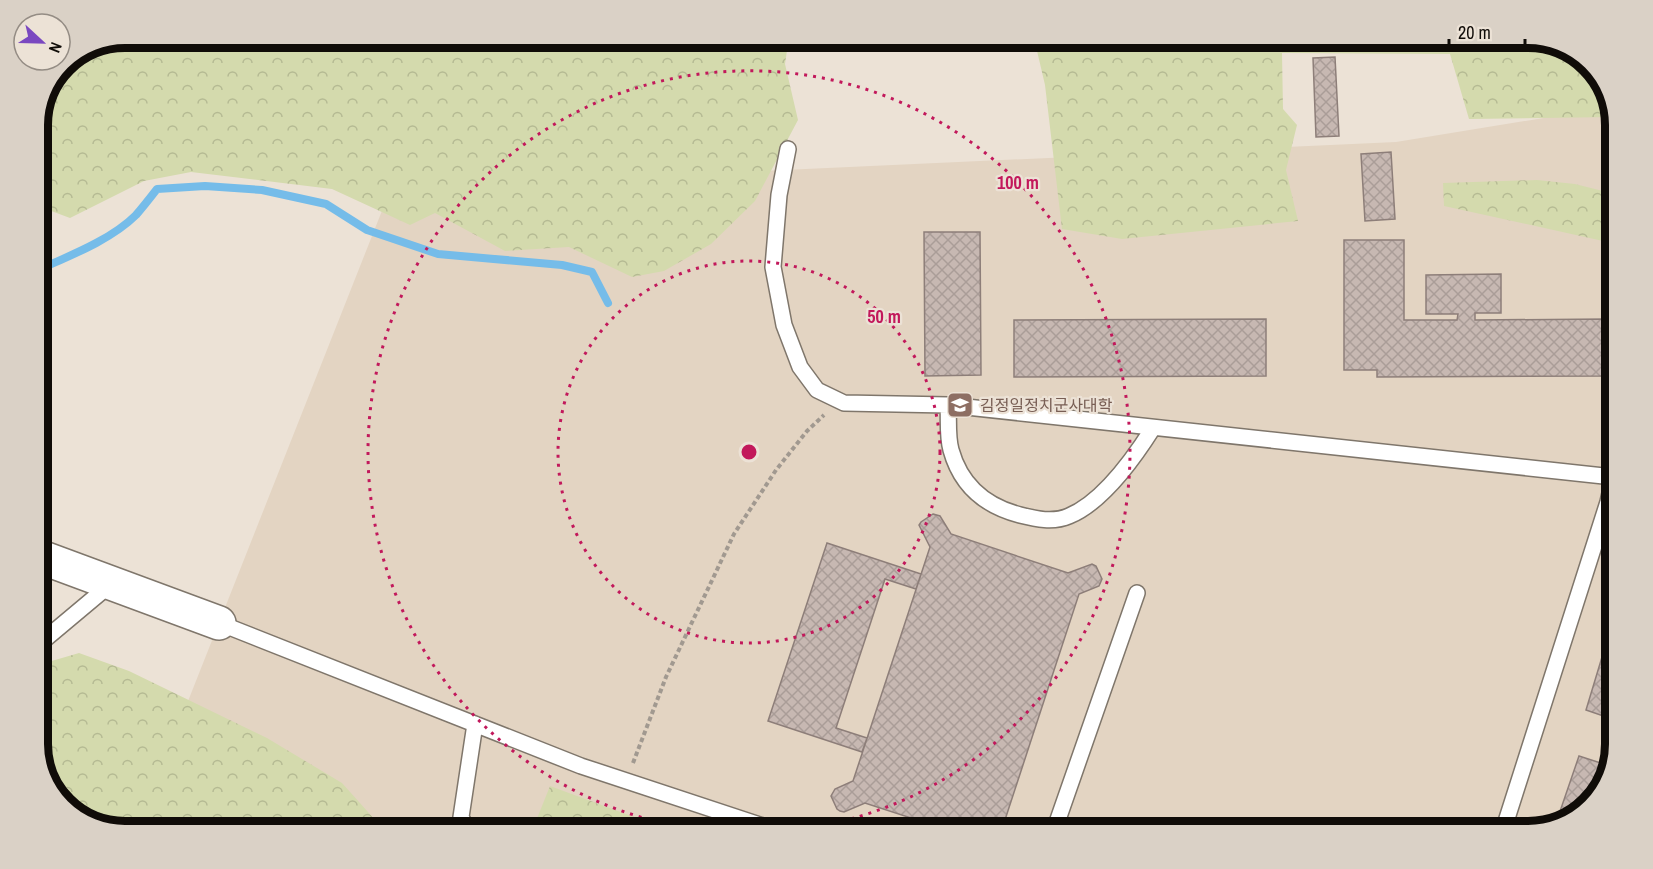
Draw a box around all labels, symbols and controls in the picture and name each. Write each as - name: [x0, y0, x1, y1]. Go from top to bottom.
- north arrow: [12, 12, 72, 72]
- scale bar: [1449, 12, 1526, 50]
- text: 20 m: [1458, 20, 1491, 45]
- text: N: [44, 39, 68, 56]
- text: 100 m: [997, 170, 1039, 195]
- text: 50 m: [867, 304, 901, 329]
- school or university icon: 김정일정치군사대학: [945, 390, 975, 420]
- place label: 김정일정치군사대학: [980, 394, 1113, 416]
- centre of rings: [739, 442, 759, 462]

